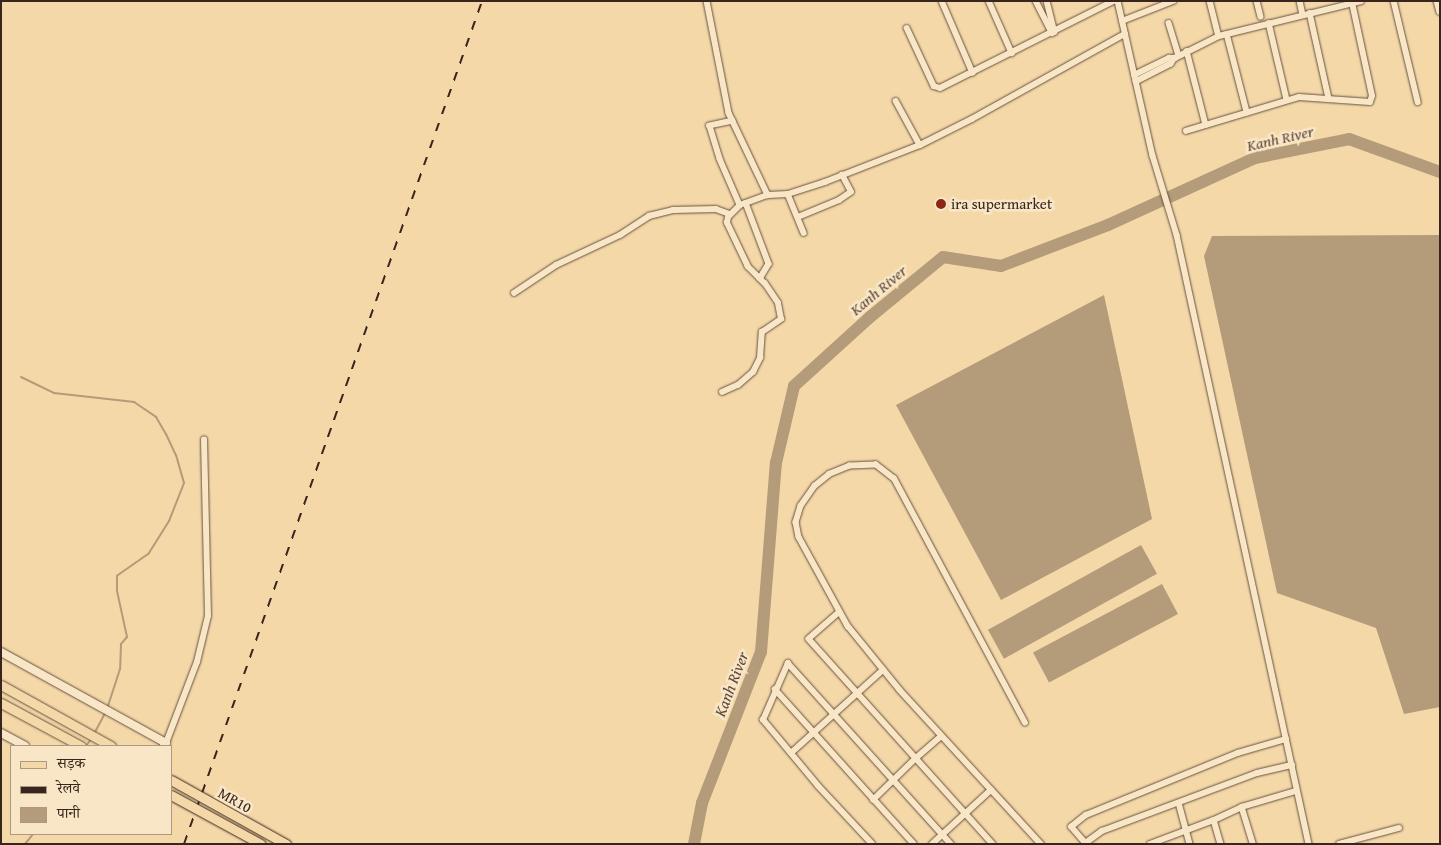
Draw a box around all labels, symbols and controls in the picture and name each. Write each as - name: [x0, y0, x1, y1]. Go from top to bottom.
- water label: Kanh River: [1245, 121, 1315, 155]
- place label: ira supermarket: [951, 195, 1052, 213]
- marker: ira supermarket: [935, 198, 947, 210]
- water label: Kanh River: [846, 261, 910, 319]
- water label: Kanh River: [710, 649, 752, 719]
- legend: [10, 745, 172, 835]
- text: सड़क: [57, 752, 85, 773]
- text: रेलवे: [57, 777, 80, 798]
- street label: MR10: [215, 784, 255, 816]
- text: पानी: [57, 802, 80, 823]

